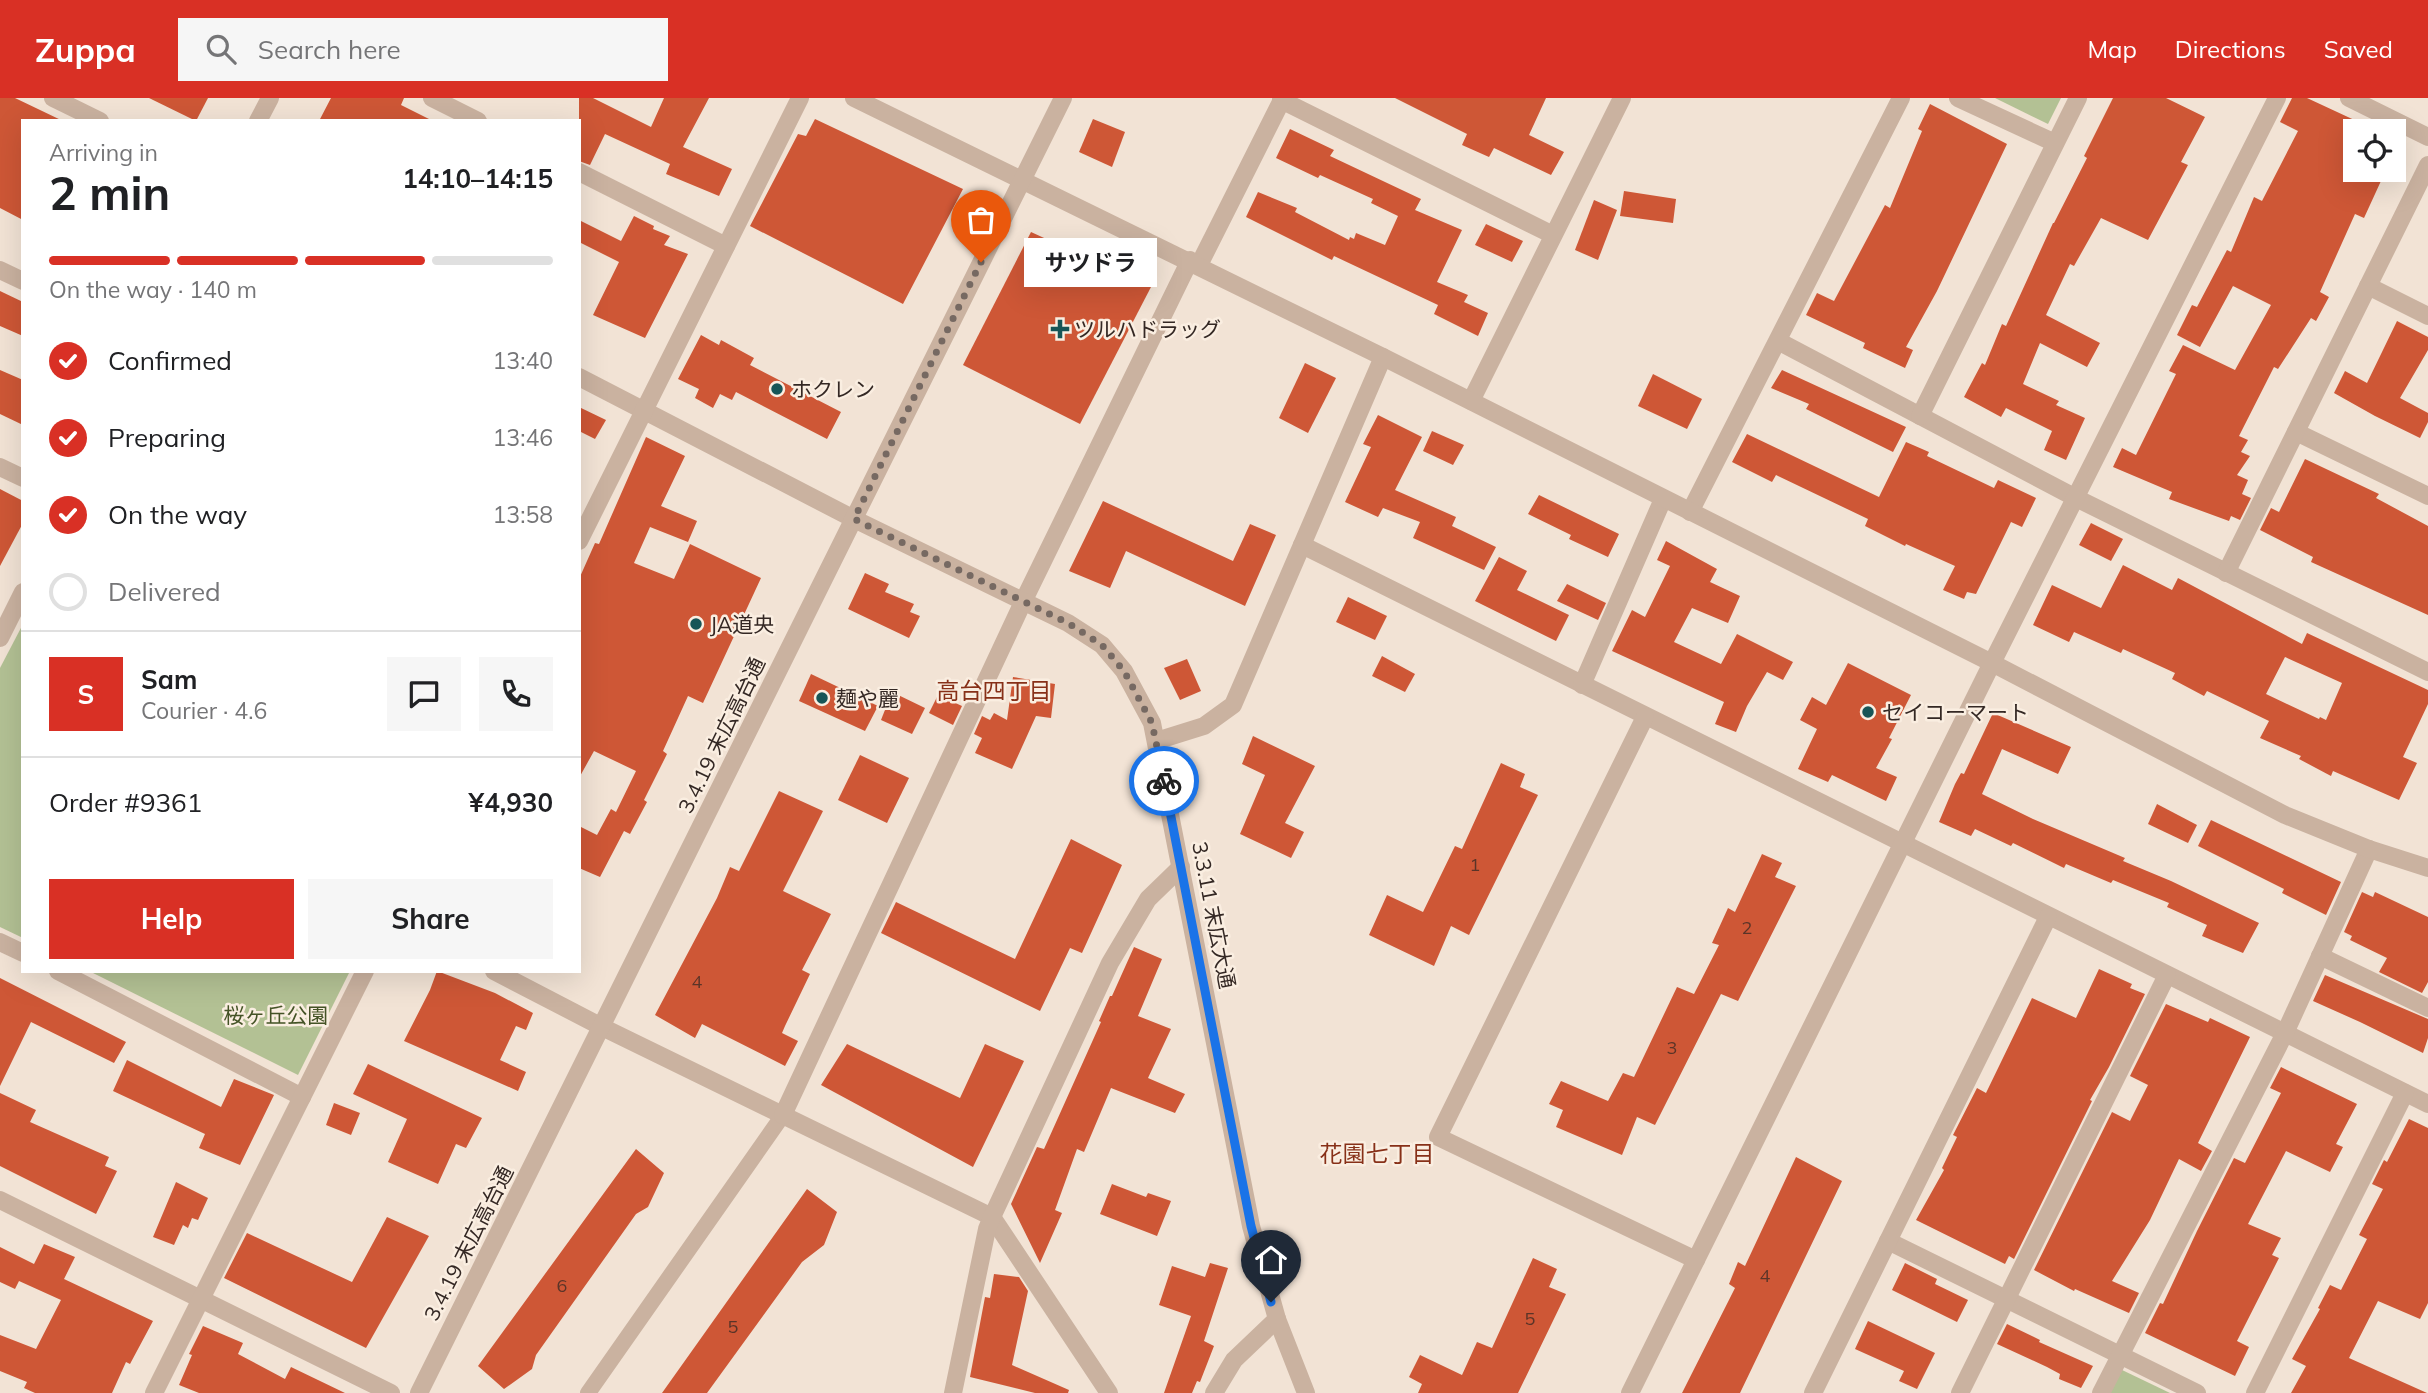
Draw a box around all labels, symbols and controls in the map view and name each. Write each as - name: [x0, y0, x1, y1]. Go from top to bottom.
- search box: [178, 18, 668, 81]
- text: Zuppa: [35, 29, 136, 70]
- icon: search: [202, 30, 240, 68]
- text: Search here: [258, 33, 401, 66]
- text: Map: [2087, 34, 2137, 64]
- text: Directions: [2175, 34, 2286, 64]
- text: Saved: [2324, 34, 2393, 64]
- map controls: [2343, 119, 2406, 182]
- button: locate: [2343, 119, 2406, 182]
- text: Arriving in: [49, 138, 158, 167]
- text: 14:10–14:15: [402, 162, 553, 195]
- text: 2 min: [49, 164, 170, 222]
- pin: [951, 190, 1011, 262]
- icon: bag: [962, 201, 1000, 239]
- callout: サツドラ: [1023, 238, 1156, 286]
- text: サツドラ: [1045, 248, 1137, 277]
- text: On the way · 140 m: [49, 275, 257, 304]
- place label: ツルハドラッグ: [1074, 316, 1221, 342]
- marker: ツルハドラッグ: [1052, 321, 1068, 337]
- icon: check: [49, 342, 87, 380]
- text: Confirmed: [108, 344, 232, 377]
- text: 13:40: [493, 346, 553, 375]
- place label: ホクレン: [791, 376, 875, 402]
- marker: ホクレン: [769, 381, 785, 397]
- icon: check: [49, 419, 87, 457]
- text: Preparing: [108, 421, 226, 454]
- text: 13:46: [493, 423, 553, 452]
- icon: check: [49, 496, 87, 534]
- text: On the way: [108, 498, 247, 531]
- text: 13:58: [493, 500, 553, 529]
- text: Delivered: [108, 575, 221, 608]
- place label: JA道央: [710, 611, 774, 637]
- marker: JA道央: [688, 616, 704, 632]
- street label: 3.4.19 末広高台通: [672, 653, 770, 817]
- button: chat: [387, 657, 461, 731]
- button: phone: [479, 657, 553, 731]
- text: Sam: [141, 663, 197, 696]
- district label: 高台四丁目: [937, 676, 1052, 705]
- text: S: [78, 678, 94, 711]
- place label: 麺や麗: [836, 685, 899, 711]
- marker: 麺や麗: [814, 690, 830, 706]
- text: Courier · 4.6: [141, 696, 267, 725]
- place label: セイコーマート: [1882, 699, 2029, 725]
- marker: セイコーマート: [1860, 704, 1876, 720]
- courier: [1129, 746, 1199, 816]
- icon: bike: [1145, 762, 1183, 800]
- text: Order #9361: [49, 786, 202, 819]
- text: ¥4,930: [469, 786, 553, 819]
- street label: 3.3.11 末広大通: [1187, 839, 1241, 991]
- house number: 1: [1470, 853, 1480, 876]
- button: Help: [49, 879, 294, 959]
- button: Share: [308, 879, 553, 959]
- house number: 2: [1742, 916, 1752, 939]
- house number: 4: [692, 970, 703, 993]
- park label: 桜ヶ丘公園: [224, 1002, 329, 1028]
- house number: 3: [1667, 1036, 1677, 1059]
- district label: 花園七丁目: [1320, 1139, 1435, 1168]
- street label: 3.4.19 末広高台通: [418, 1161, 518, 1325]
- pin: [1241, 1230, 1301, 1302]
- icon: home: [1252, 1241, 1290, 1279]
- house number: 4: [1760, 1264, 1771, 1287]
- house number: 6: [557, 1274, 567, 1297]
- house number: 5: [1525, 1307, 1536, 1330]
- house number: 5: [728, 1315, 739, 1338]

